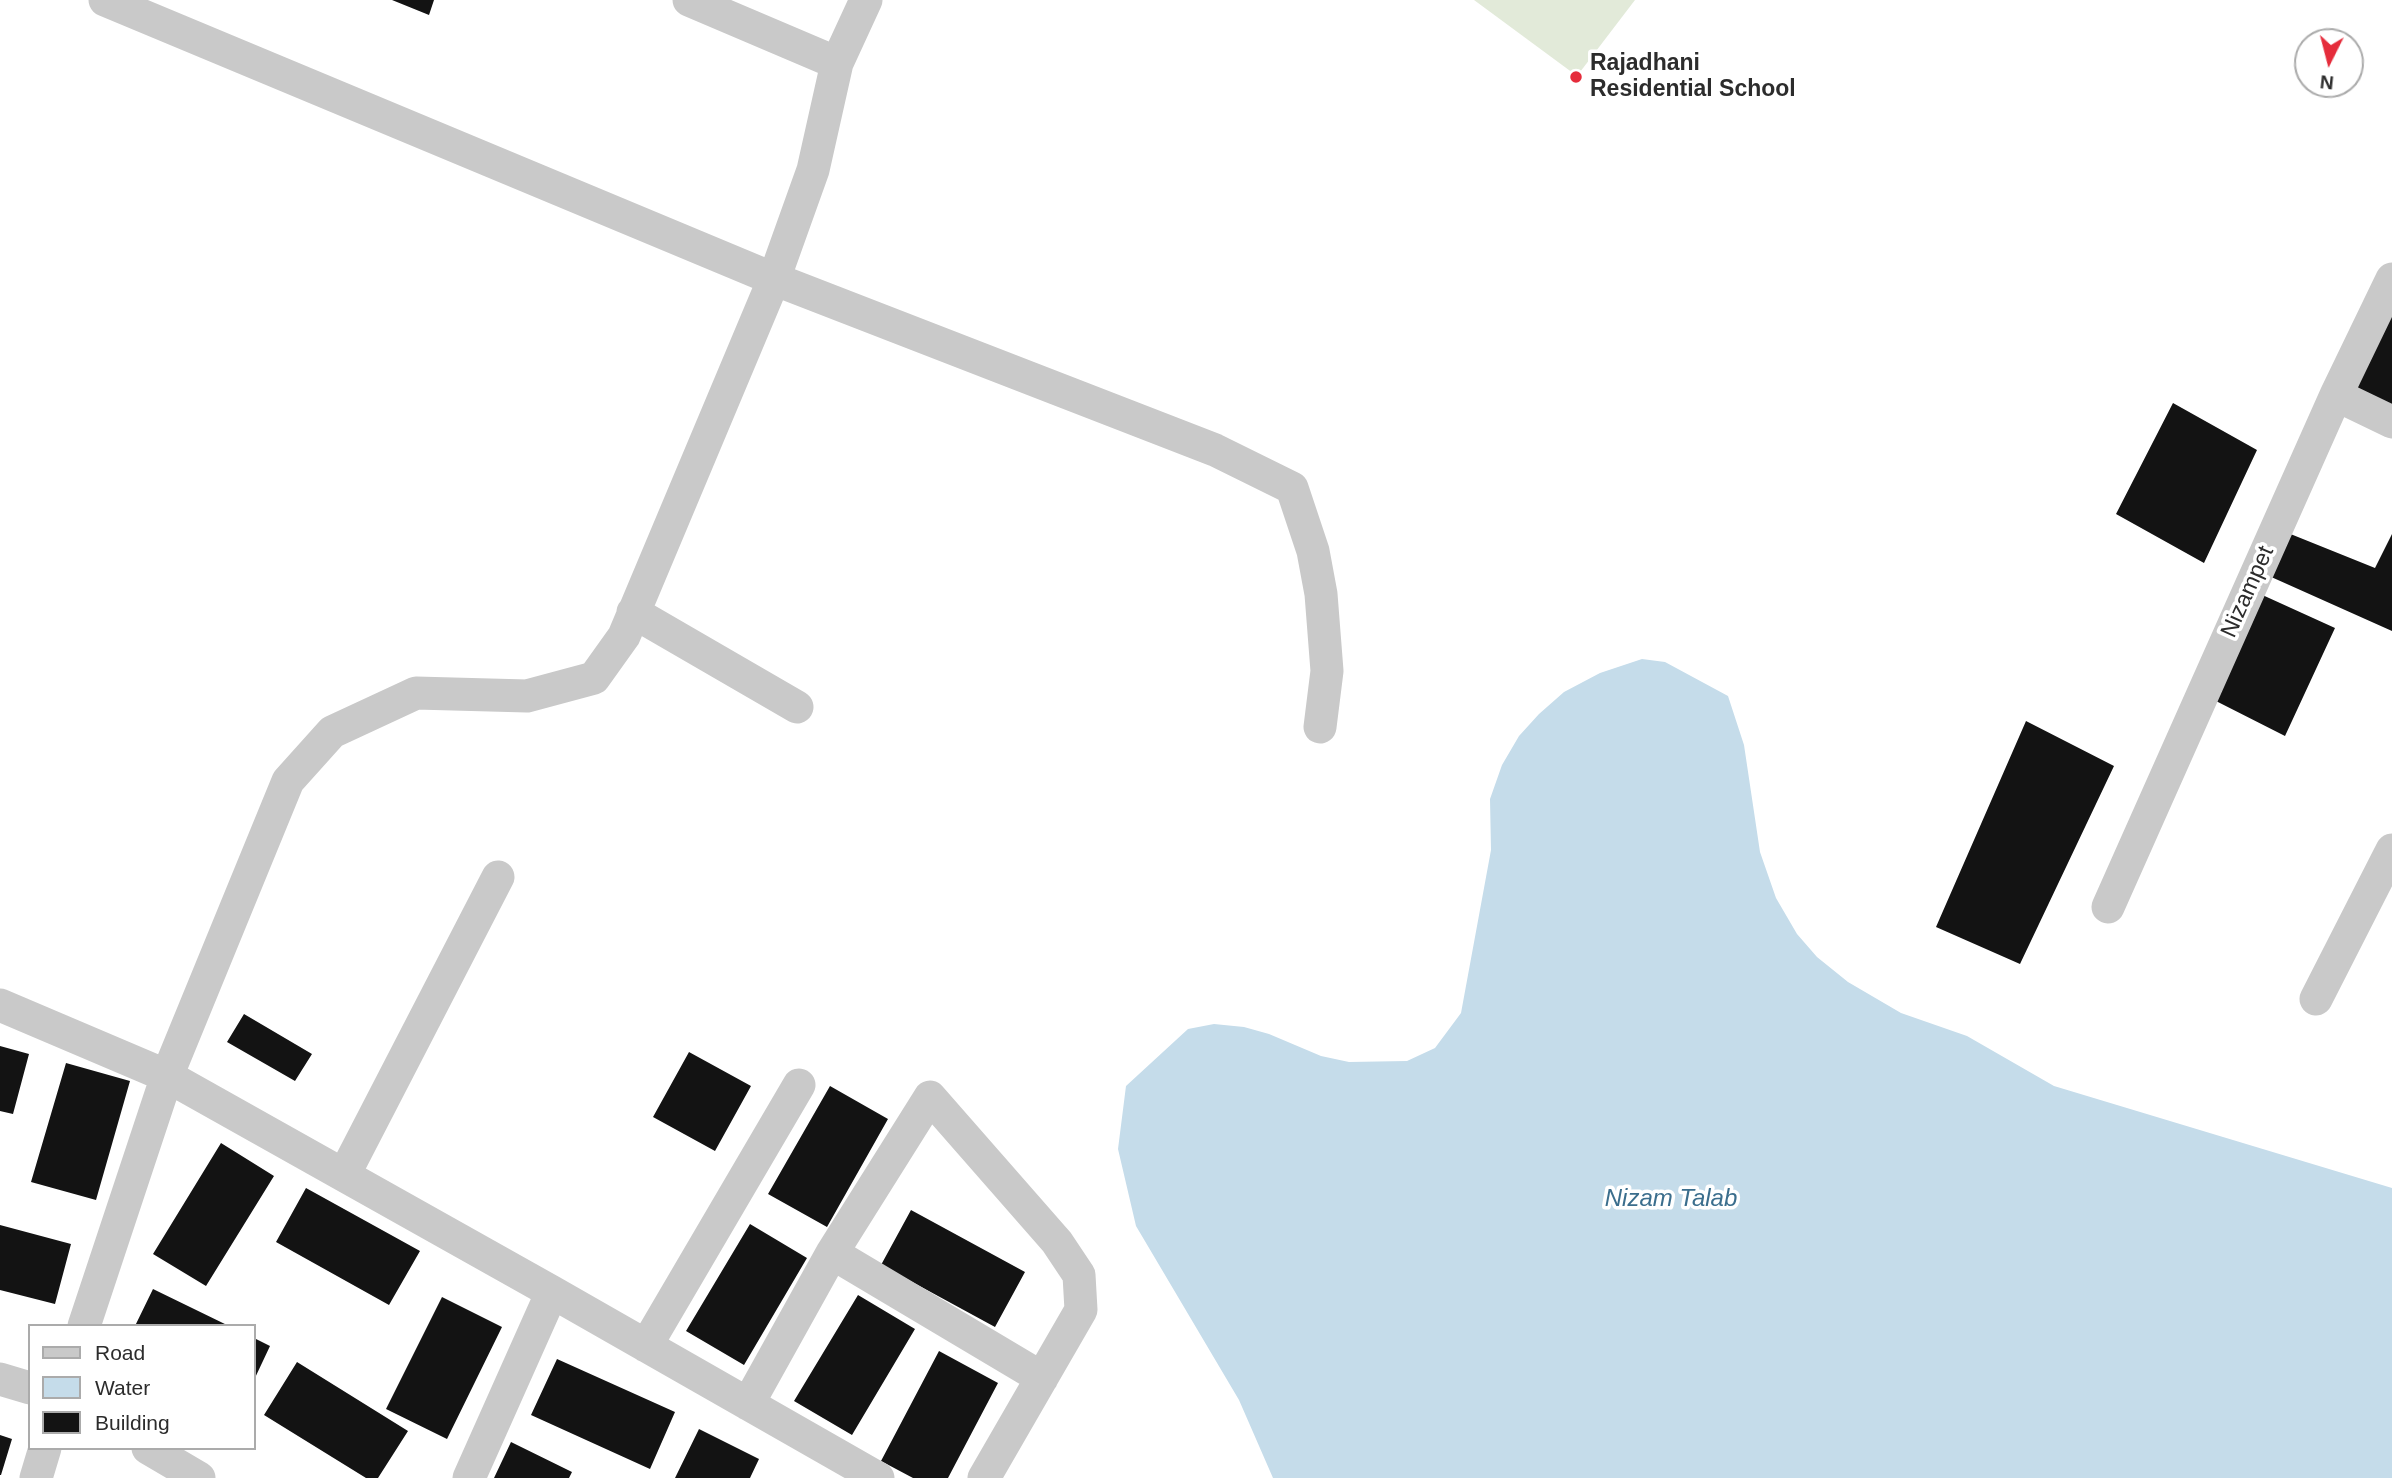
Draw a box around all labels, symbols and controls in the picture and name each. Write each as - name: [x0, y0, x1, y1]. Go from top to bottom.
- north arrow: [2294, 28, 2364, 98]
- place label: Rajadhani Residential School: [1590, 50, 1796, 104]
- marker: Rajadhani Residential School: [1568, 69, 1584, 85]
- text: N: [2319, 71, 2335, 94]
- street label: Nizampet: [2216, 542, 2280, 642]
- water label: Nizam Talab: [1605, 1185, 1737, 1213]
- legend: [28, 1324, 256, 1450]
- text: Road: [95, 1341, 145, 1364]
- text: Water: [95, 1376, 150, 1399]
- text: Building: [95, 1411, 170, 1434]

